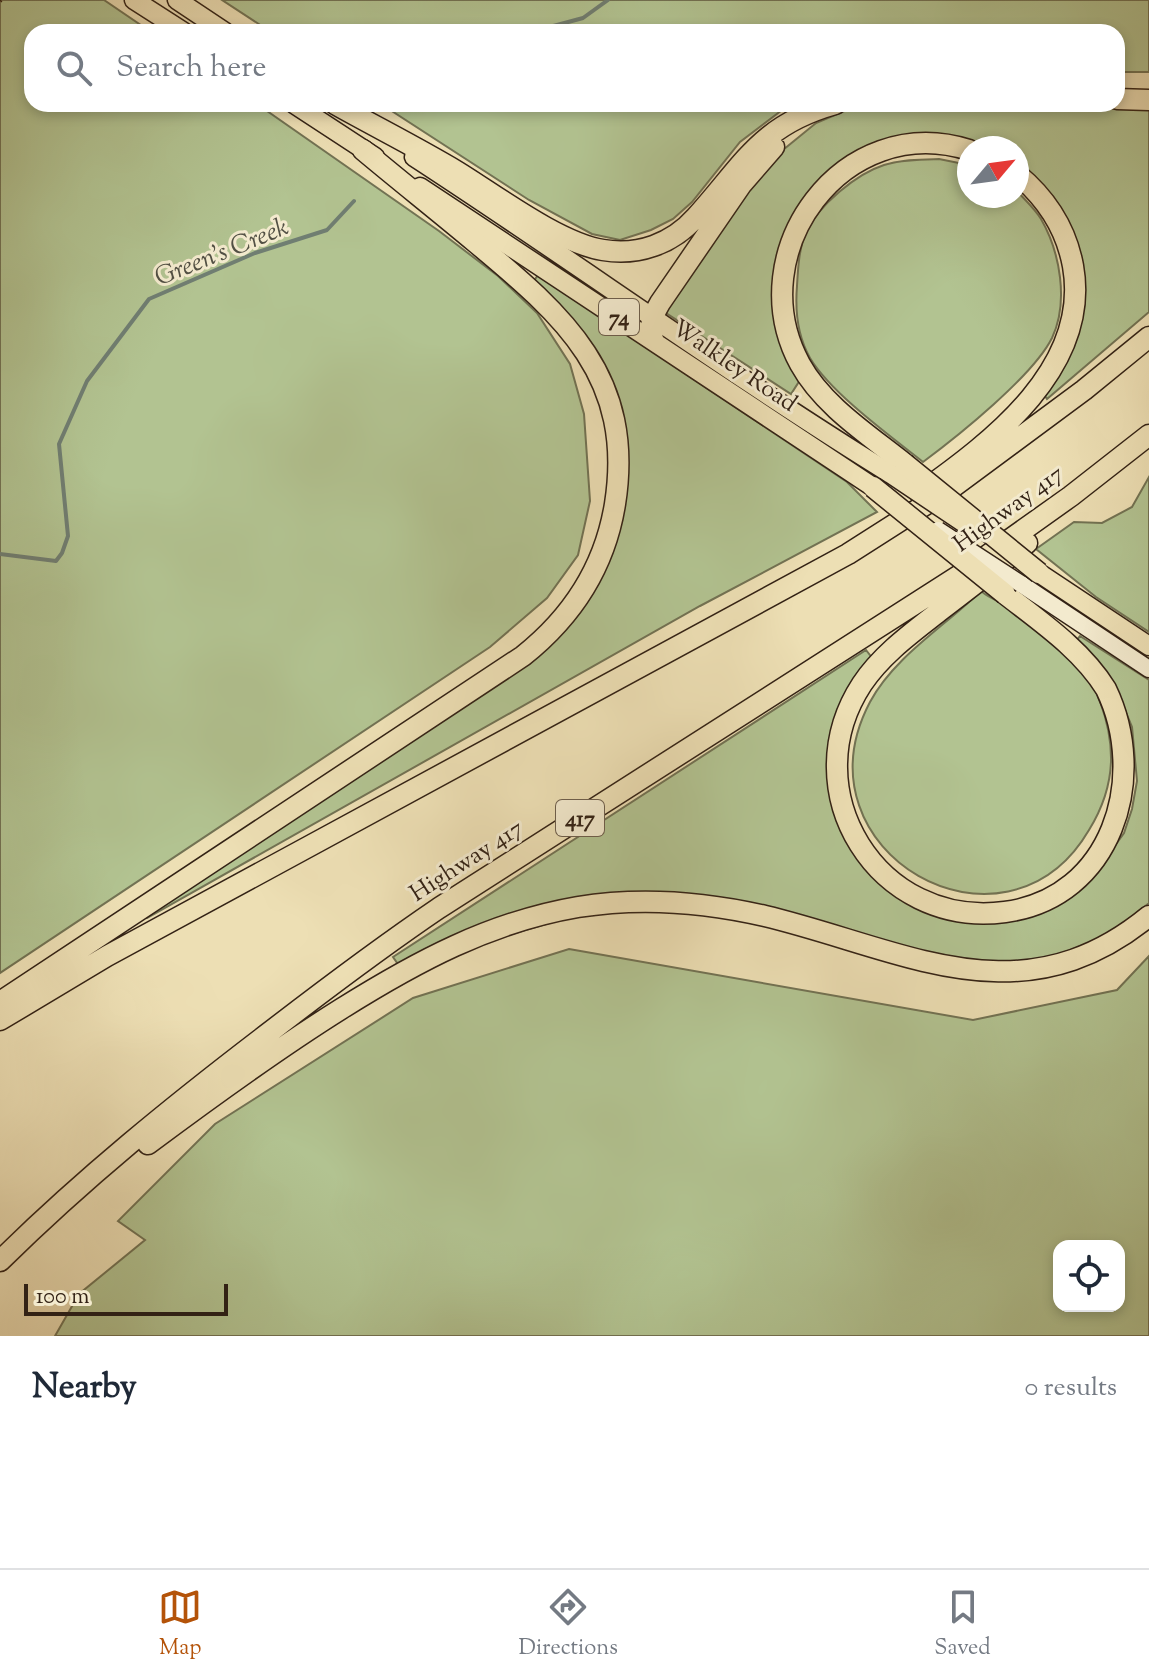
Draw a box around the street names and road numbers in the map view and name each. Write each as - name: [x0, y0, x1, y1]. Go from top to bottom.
- road number: 74: [599, 299, 639, 335]
- street label: Walkley Road: [664, 312, 804, 421]
- street label: Highway 417: [947, 458, 1071, 561]
- road number: 417: [556, 800, 604, 836]
- street label: Highway 417: [404, 812, 531, 911]

